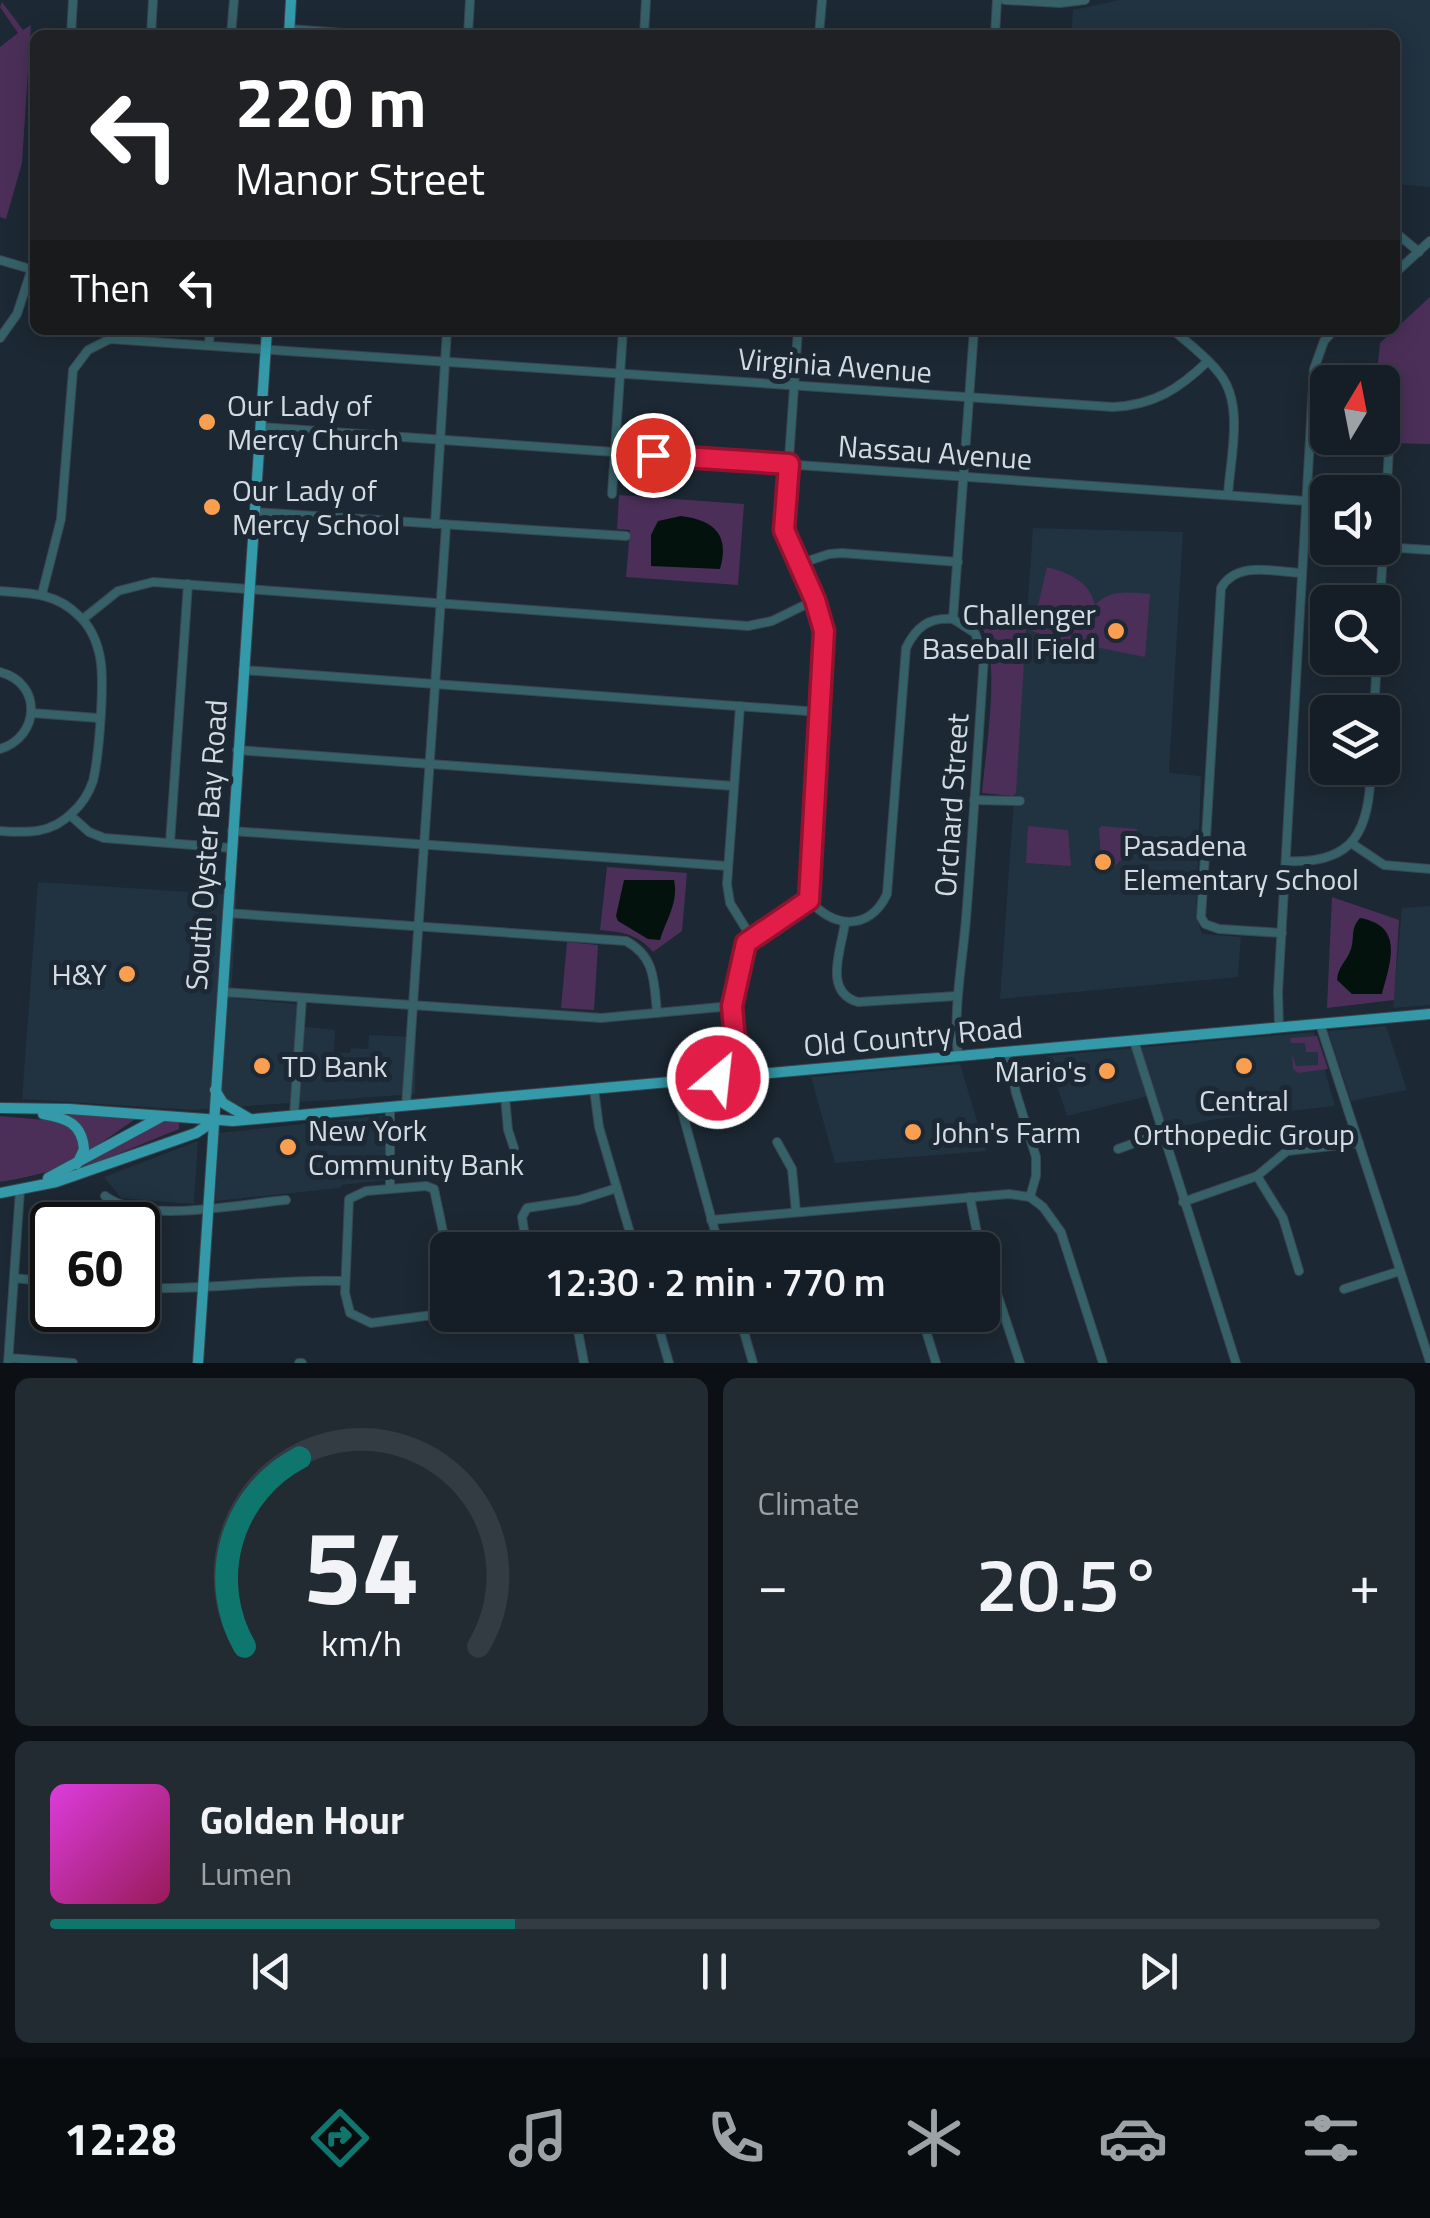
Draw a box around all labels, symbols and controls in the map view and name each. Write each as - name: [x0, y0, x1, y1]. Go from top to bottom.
- text: 220 m: [235, 48, 427, 154]
- icon: left: [70, 70, 200, 200]
- text: Manor Street: [235, 144, 485, 212]
- text: Then: [70, 259, 150, 317]
- icon: left: [170, 260, 225, 315]
- street label: Virginia Avenue: [736, 335, 934, 395]
- north arrow: [1310, 365, 1400, 455]
- map controls: [1310, 365, 1400, 785]
- place label: Our Lady of Mercy Church: [227, 382, 399, 462]
- marker: Our Lady of Mercy Church: [196, 411, 218, 433]
- pin: [611, 413, 696, 498]
- street label: Nassau Avenue: [836, 422, 1034, 482]
- icon: arrive: [626, 428, 681, 483]
- place label: Our Lady of Mercy School: [232, 467, 401, 547]
- button: sound: [1310, 475, 1400, 565]
- marker: Our Lady of Mercy School: [201, 496, 223, 518]
- button: search: [1310, 585, 1400, 675]
- place label: Challenger Baseball Field: [922, 591, 1096, 671]
- marker: Challenger Baseball Field: [1105, 620, 1127, 642]
- button: layers: [1310, 695, 1400, 785]
- street label: South Oyster Bay Road: [173, 698, 239, 992]
- street label: Orchard Street: [922, 711, 980, 898]
- place label: Pasadena Elementary School: [1123, 822, 1359, 902]
- marker: Pasadena Elementary School: [1092, 851, 1114, 873]
- place label: H&Y: [52, 951, 107, 997]
- marker: H&Y: [116, 963, 138, 985]
- street label: Old Country Road: [801, 1004, 1025, 1068]
- position arrow: [666, 1026, 770, 1130]
- place label: TD Bank: [282, 1043, 388, 1089]
- place label: Mario's: [994, 1048, 1087, 1094]
- marker: TD Bank: [251, 1055, 273, 1077]
- marker: Central Orthopedic Group: [1233, 1055, 1255, 1077]
- marker: Mario's: [1096, 1060, 1118, 1082]
- place label: Central Orthopedic Group: [1133, 1077, 1355, 1157]
- place label: New York Community Bank: [308, 1107, 524, 1187]
- place label: John's Farm: [933, 1109, 1081, 1155]
- marker: John's Farm: [902, 1121, 924, 1143]
- marker: New York Community Bank: [277, 1136, 299, 1158]
- speed limit sign: 60: [30, 1202, 160, 1332]
- text: 12:30 · 2 min · 770 m: [544, 1253, 886, 1311]
- text: Climate: [758, 1479, 859, 1527]
- text: 54: [303, 1486, 419, 1644]
- text: 20.5°: [976, 1526, 1162, 1640]
- text: −: [758, 1542, 788, 1625]
- text: +: [1349, 1542, 1380, 1625]
- text: km/h: [321, 1615, 402, 1670]
- text: Golden Hour: [200, 1791, 404, 1849]
- text: Lumen: [200, 1849, 292, 1897]
- icon: previous: [244, 1944, 299, 1999]
- icon: pause: [687, 1944, 742, 1999]
- icon: next: [1131, 1944, 1186, 1999]
- icon: directions: [305, 2103, 375, 2173]
- icon: music: [503, 2103, 573, 2173]
- icon: phone: [701, 2103, 771, 2173]
- icon: climate: [899, 2103, 969, 2173]
- icon: car: [1098, 2103, 1168, 2173]
- icon: filters: [1296, 2103, 1366, 2173]
- text: 12:28: [64, 2104, 176, 2172]

